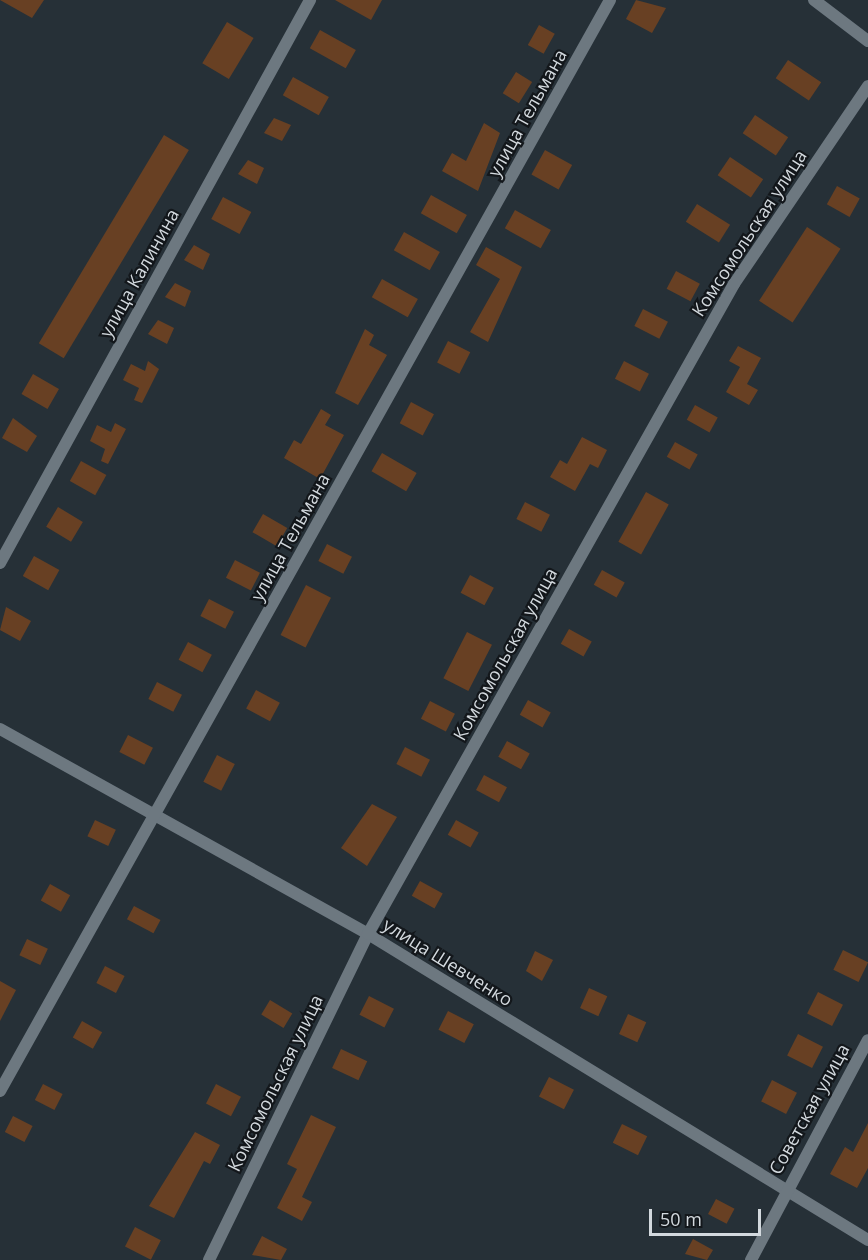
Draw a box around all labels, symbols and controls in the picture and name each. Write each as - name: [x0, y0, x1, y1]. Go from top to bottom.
- street label: улица Тельмана: [483, 46, 571, 180]
- street label: Комсомольская улица: [687, 146, 811, 320]
- street label: улица Калинина: [95, 205, 183, 341]
- street label: улица Тельмана: [246, 470, 334, 604]
- street label: Комсомольская улица: [449, 564, 561, 744]
- street label: улица Шевченко: [379, 914, 517, 1010]
- street label: Комсомольская улица: [223, 991, 327, 1175]
- street label: Советская улица: [764, 1040, 854, 1178]
- scale bar: [652, 1197, 764, 1235]
- text: 50 m: [660, 1207, 702, 1231]

